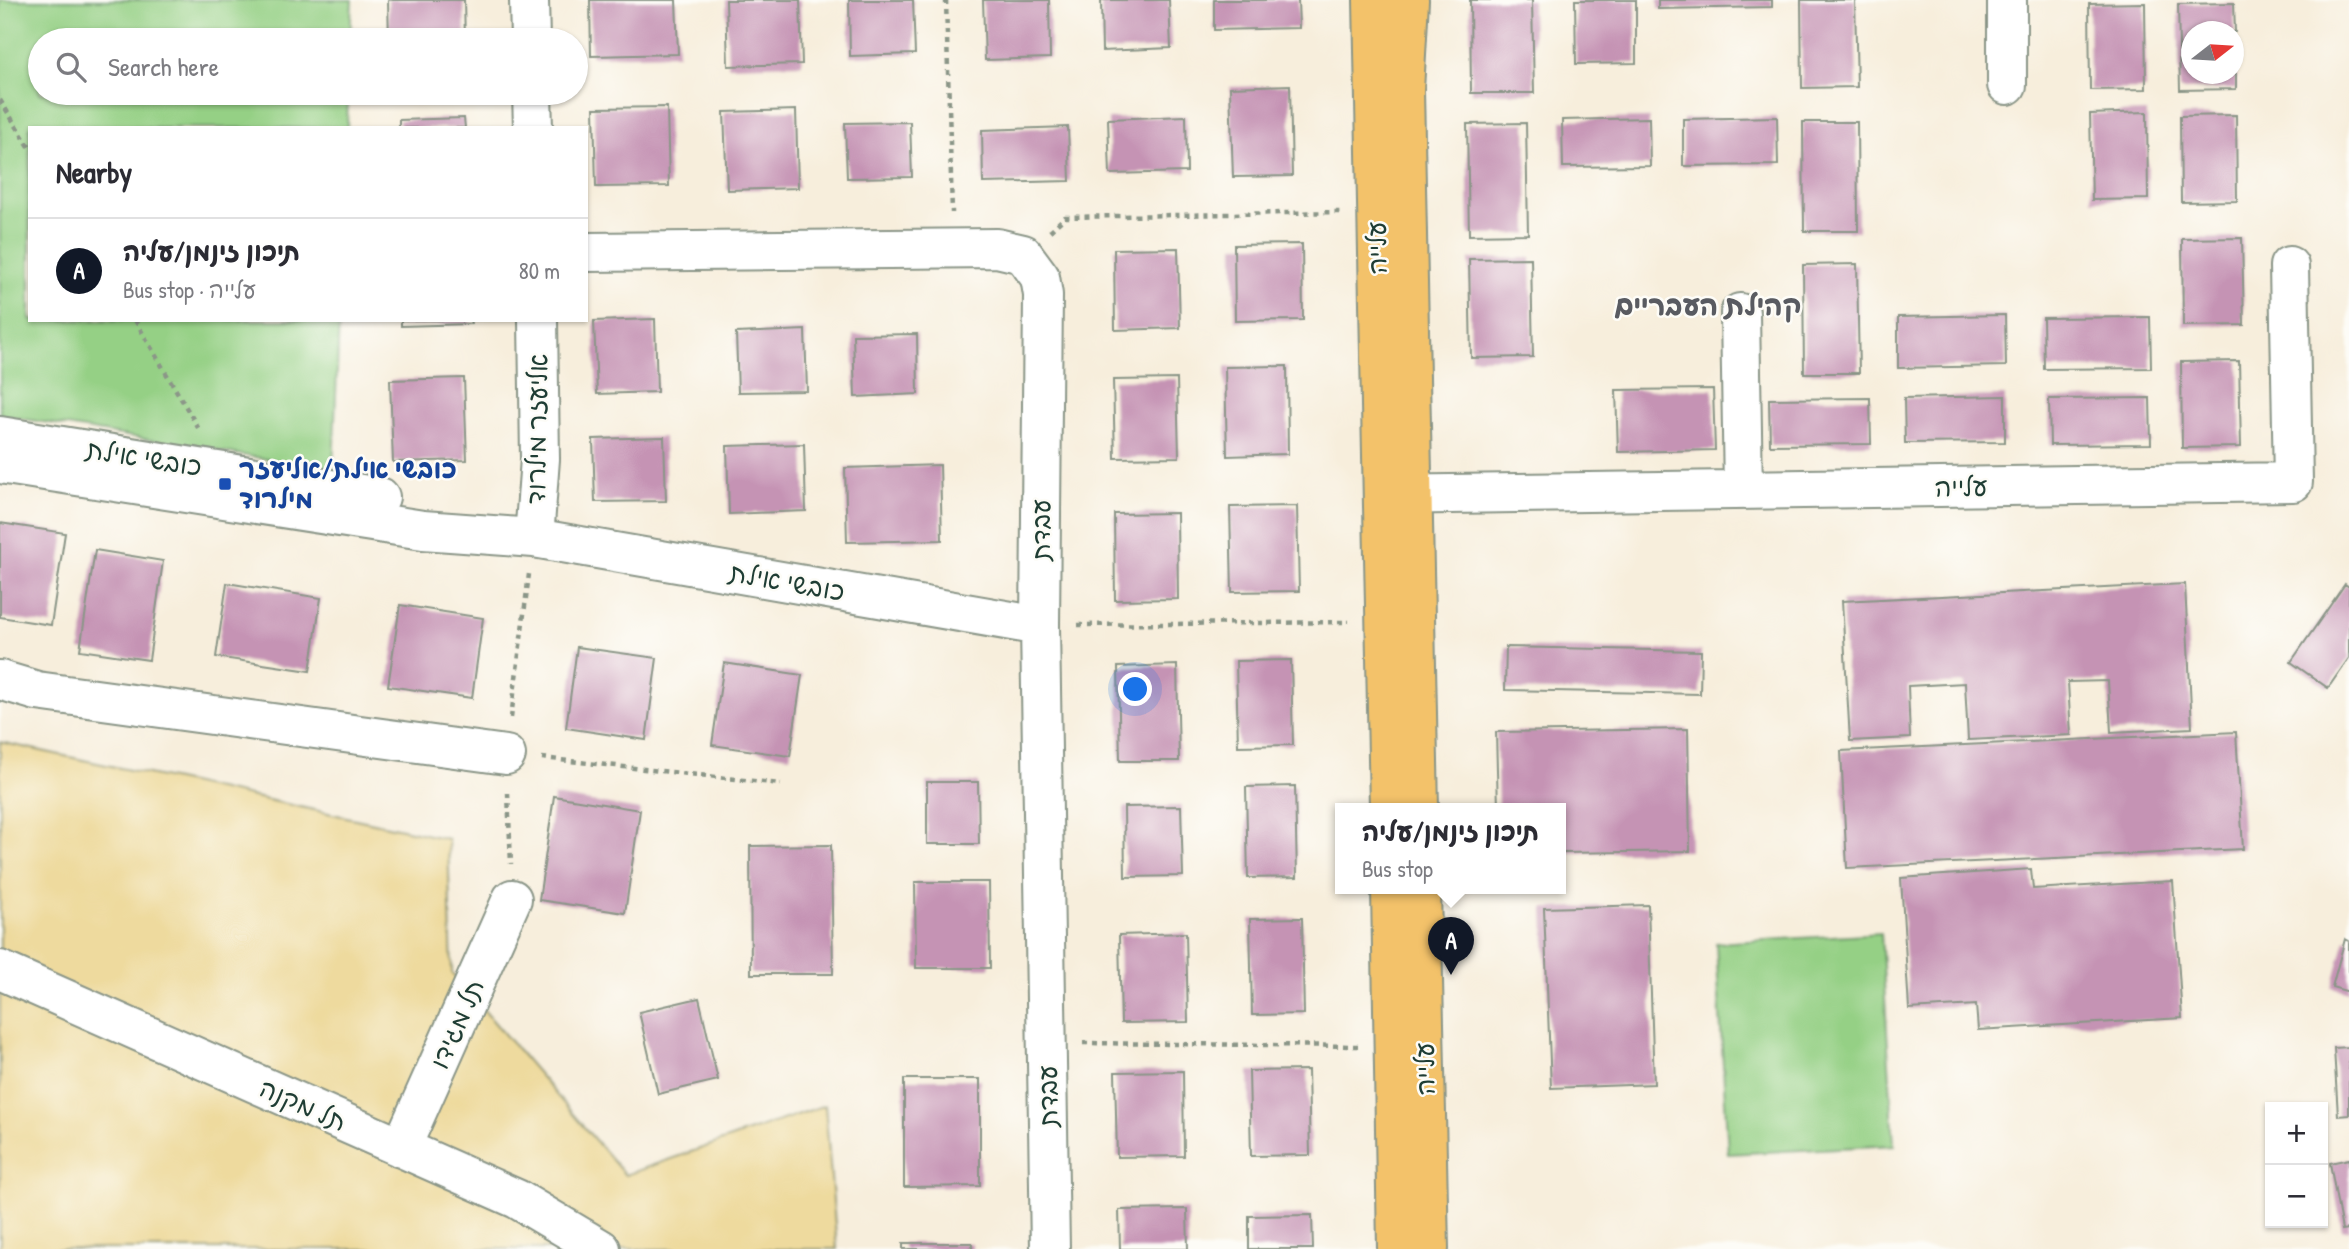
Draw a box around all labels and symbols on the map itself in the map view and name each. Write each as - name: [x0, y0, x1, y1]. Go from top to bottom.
- north arrow: [2181, 21, 2244, 84]
- street label: עלייה: [1359, 221, 1394, 275]
- district label: קהילת העבריים: [1614, 286, 1802, 324]
- street label: אליעזר מילרוד: [518, 353, 555, 505]
- street label: כובשי אילת: [82, 431, 204, 484]
- place label: כובשי אילת/אליעזר מילרוד: [239, 451, 457, 516]
- street label: עלייה: [1934, 469, 1988, 504]
- marker: כובשי אילת/אליעזר מילרוד: [217, 476, 233, 492]
- street label: עבדת: [1023, 499, 1058, 563]
- street label: כובשי אילת: [725, 554, 848, 609]
- your location: [1118, 672, 1152, 706]
- pin: A: [1428, 917, 1474, 975]
- street label: תל מגידו: [421, 973, 492, 1074]
- street label: עלייה: [1407, 1042, 1442, 1096]
- street label: עבדת: [1029, 1065, 1066, 1129]
- street label: תל מקנה: [254, 1070, 352, 1139]

